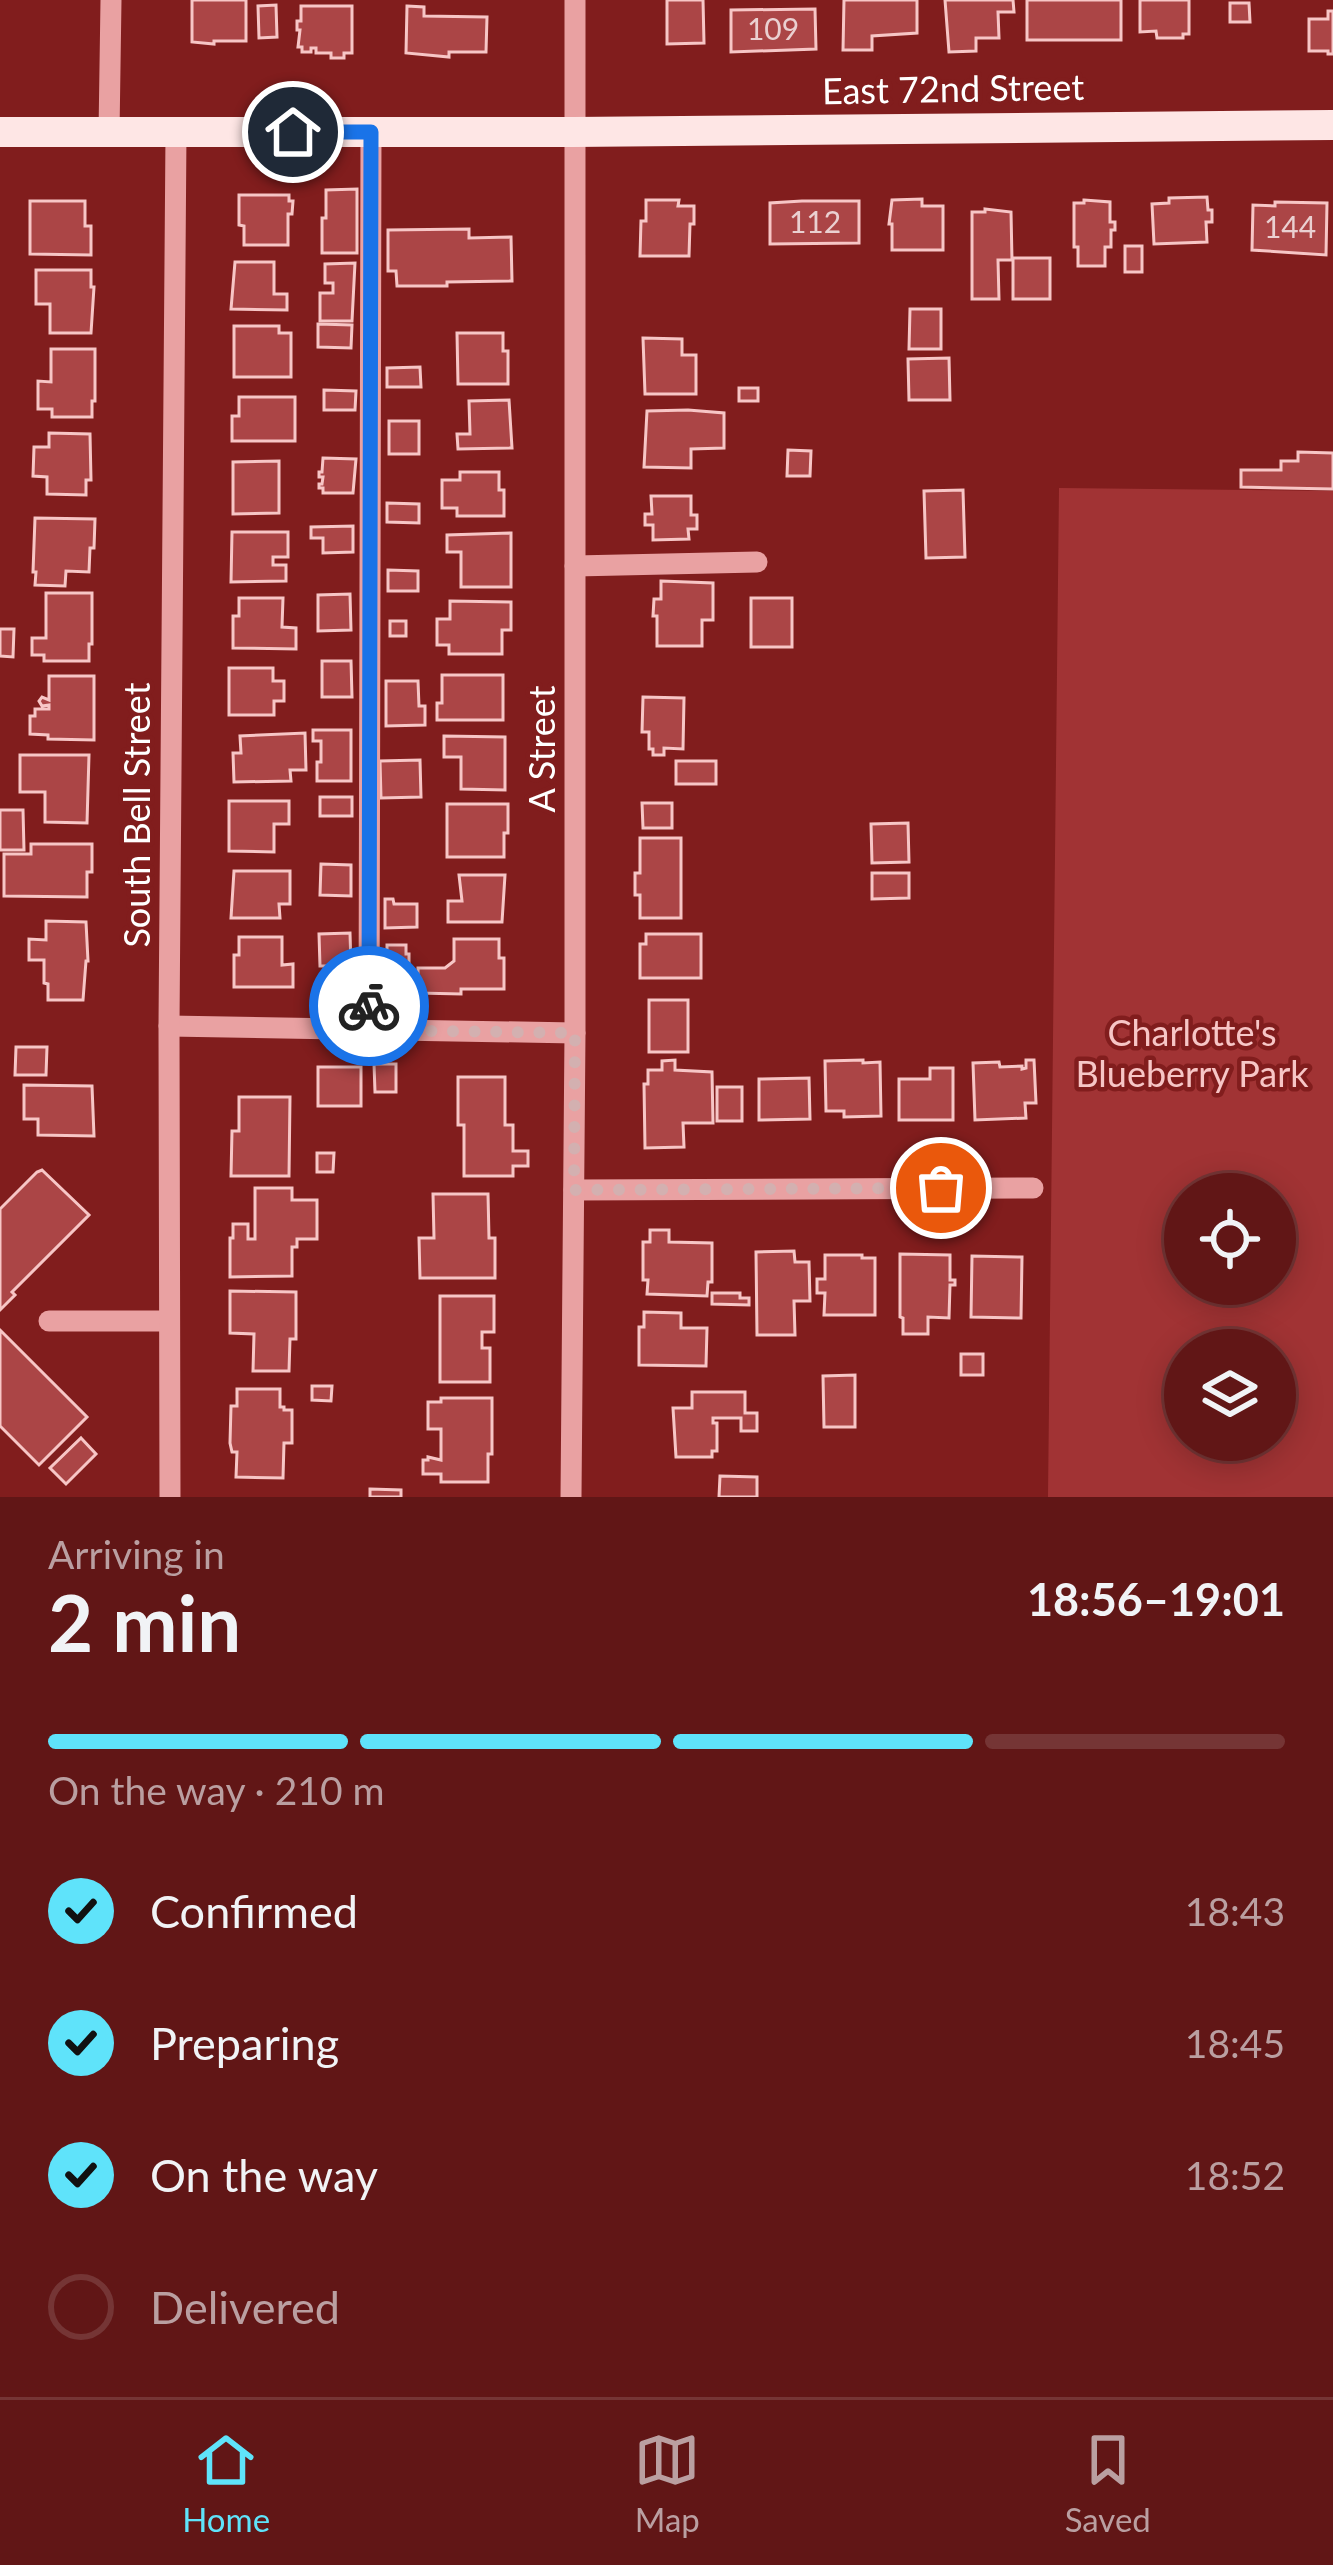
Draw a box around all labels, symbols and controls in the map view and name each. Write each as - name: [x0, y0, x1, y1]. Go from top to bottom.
- house number: 109: [747, 10, 799, 46]
- street label: East 72nd Street: [822, 64, 1085, 112]
- pin: [242, 81, 344, 183]
- icon: home: [260, 99, 326, 165]
- house number: 112: [789, 203, 841, 239]
- house number: 144: [1264, 208, 1316, 244]
- street label: South Bell Street: [114, 682, 158, 948]
- street label: A Street: [519, 685, 563, 813]
- courier: [309, 946, 429, 1066]
- icon: bike: [336, 973, 402, 1039]
- park label: Charlotte's Blueberry Park: [1075, 1010, 1309, 1095]
- pin: [890, 1137, 992, 1239]
- icon: bag: [908, 1155, 974, 1221]
- map controls: [1164, 1173, 1296, 1461]
- button: locate: [1164, 1173, 1296, 1305]
- button: layers: [1164, 1329, 1296, 1461]
- text: Arriving in: [48, 1531, 225, 1577]
- text: 18:56–19:01: [1027, 1572, 1285, 1626]
- text: 2 min: [48, 1575, 241, 1669]
- text: On the way · 210 m: [48, 1767, 385, 1813]
- icon: check: [48, 1878, 114, 1944]
- text: Confirmed: [150, 1884, 358, 1938]
- text: 18:43: [1185, 1888, 1285, 1934]
- icon: check: [48, 2010, 114, 2076]
- text: Preparing: [150, 2016, 339, 2070]
- text: 18:45: [1185, 2020, 1285, 2066]
- icon: check: [48, 2142, 114, 2208]
- text: On the way: [150, 2148, 378, 2202]
- text: 18:52: [1185, 2152, 1285, 2198]
- text: Delivered: [150, 2280, 340, 2334]
- tab: Home: [182, 2427, 270, 2539]
- tab: Map: [634, 2427, 700, 2539]
- tab: Saved: [1065, 2427, 1151, 2539]

